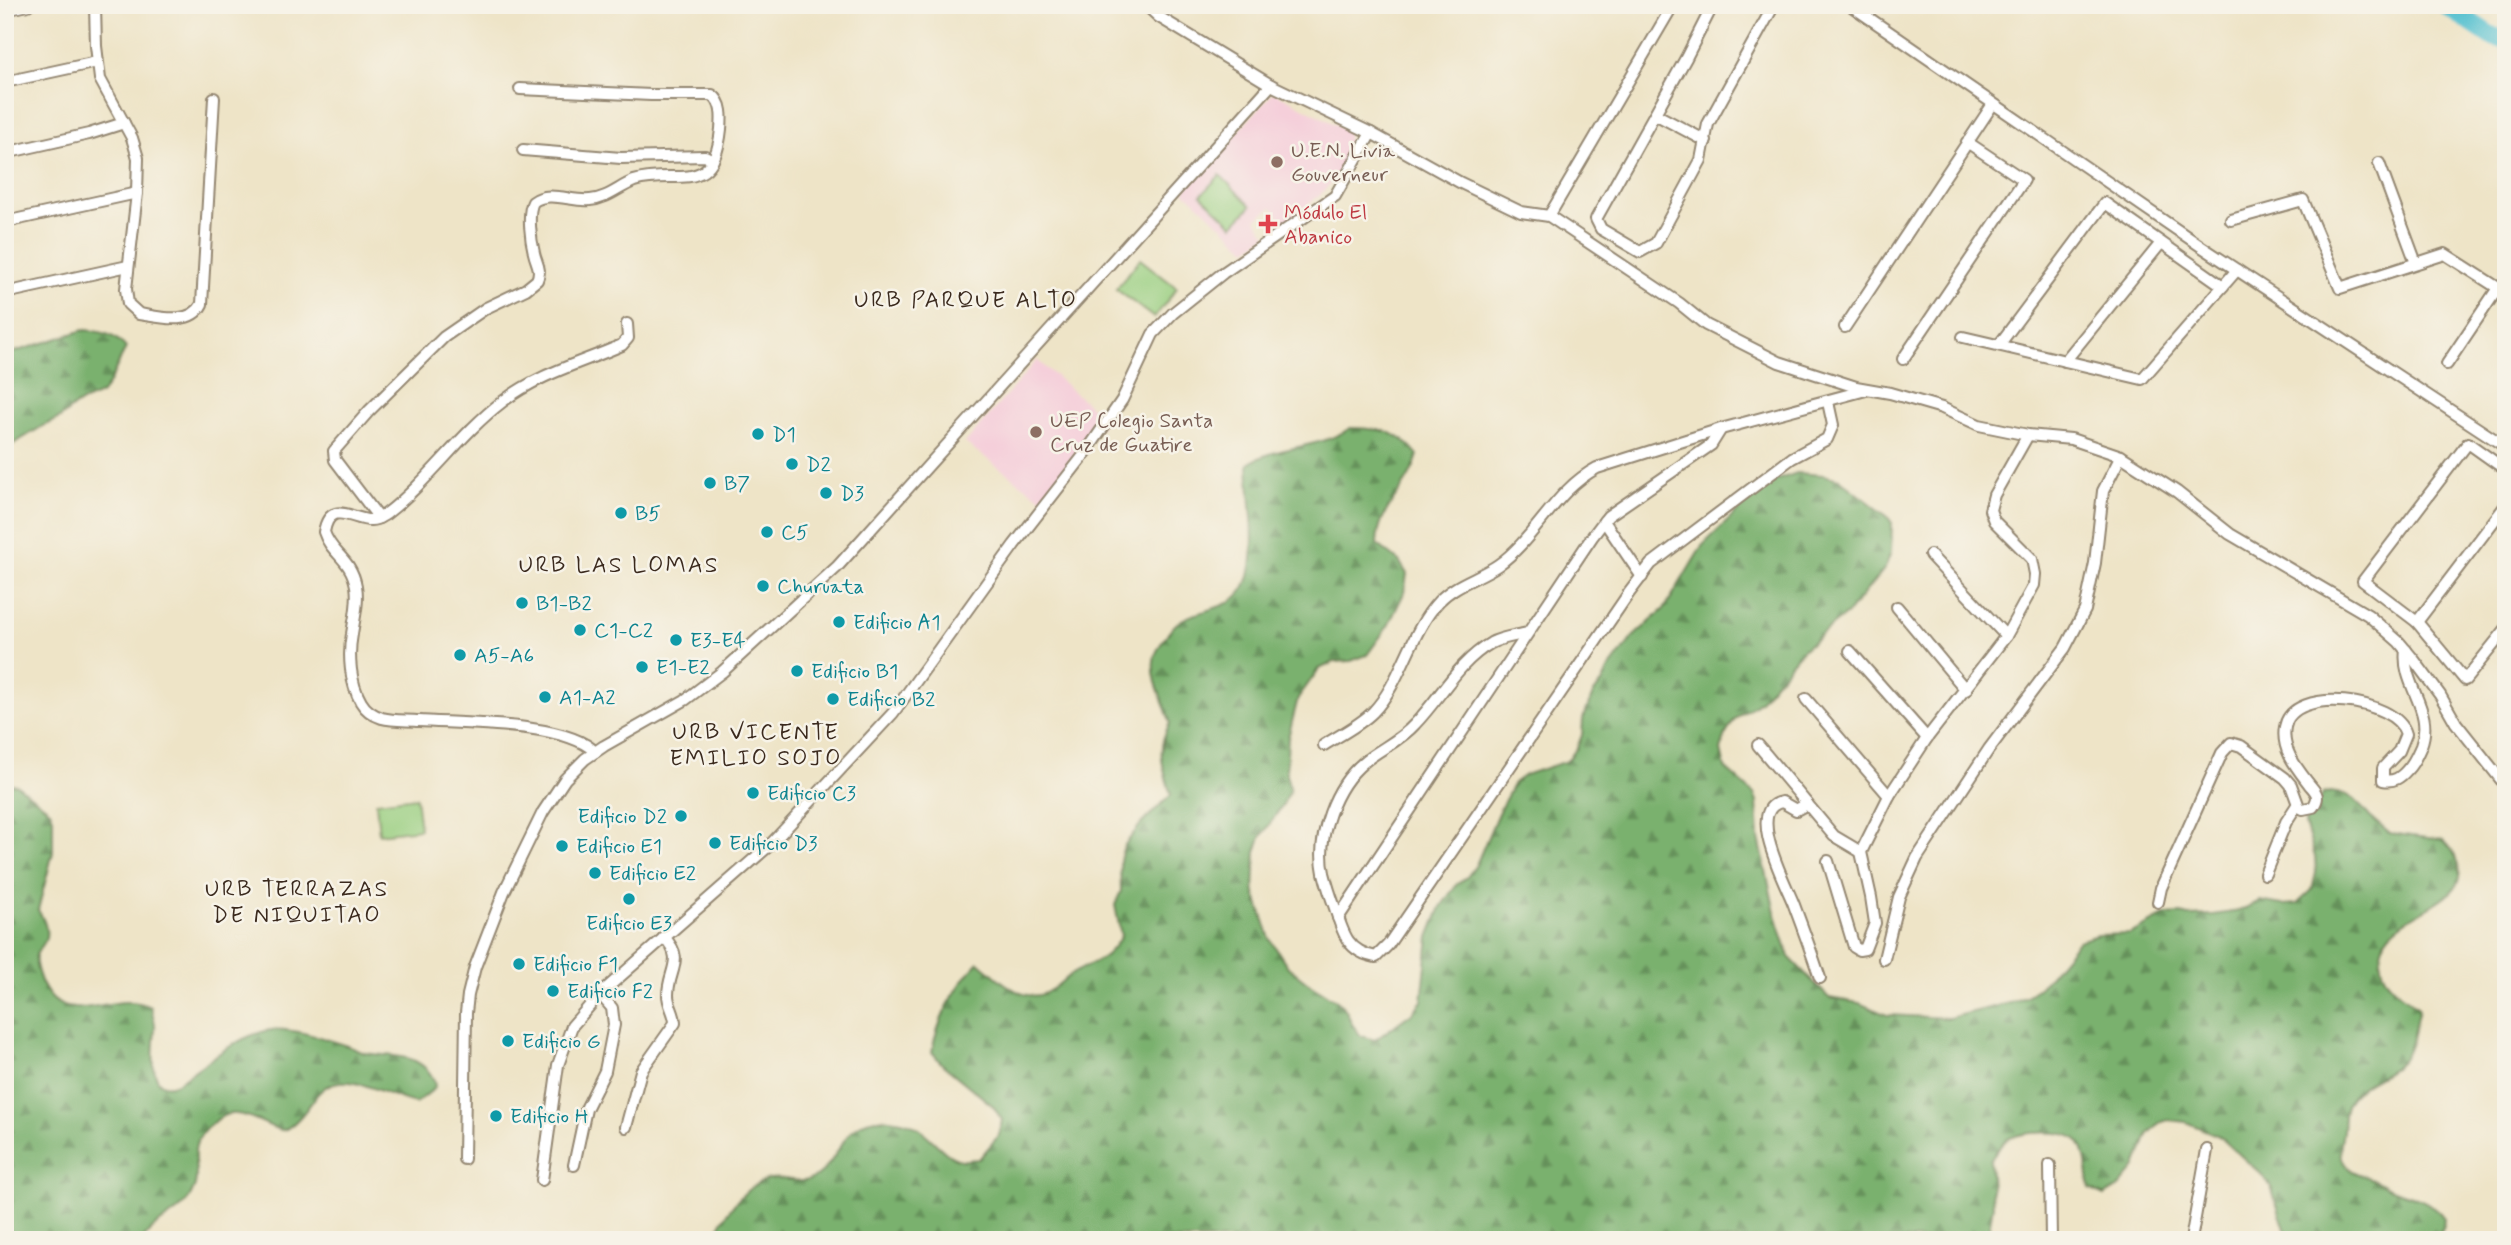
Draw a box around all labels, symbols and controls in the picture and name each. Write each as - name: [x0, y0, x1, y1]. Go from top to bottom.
- place label: U.E.N. Livia Gouverneur: [1291, 137, 1395, 189]
- marker: U.E.N. Livia Gouverneur: [1269, 154, 1285, 170]
- place label: Módulo El Abanico: [1284, 199, 1367, 251]
- marker: Módulo El Abanico: [1258, 214, 1278, 234]
- district label: URB PARQUE ALTO: [854, 286, 1078, 316]
- place label: UEP Colegio Santa Cruz de Guatire: [1050, 407, 1213, 459]
- place label: D1: [772, 421, 796, 449]
- marker: UEP Colegio Santa Cruz de Guatire: [1028, 424, 1044, 440]
- marker: D1: [750, 426, 766, 442]
- place label: D2: [806, 451, 831, 479]
- marker: D2: [784, 456, 800, 472]
- place label: B7: [724, 470, 750, 498]
- marker: B7: [702, 475, 718, 491]
- place label: D3: [840, 480, 864, 508]
- marker: D3: [818, 485, 834, 501]
- place label: B5: [635, 500, 661, 528]
- marker: B5: [613, 505, 629, 521]
- place label: C5: [781, 519, 809, 547]
- marker: C5: [759, 524, 775, 540]
- district label: URB LAS LOMAS: [519, 551, 719, 581]
- place label: Churuata: [777, 573, 864, 601]
- marker: Churuata: [755, 578, 771, 594]
- place label: B1-B2: [536, 590, 592, 618]
- marker: B1-B2: [514, 595, 530, 611]
- place label: Edificio A1: [853, 609, 941, 637]
- marker: Edificio A1: [831, 614, 847, 630]
- place label: C1-C2: [594, 617, 653, 645]
- marker: C1-C2: [572, 622, 588, 638]
- place label: E3-E4: [690, 627, 746, 655]
- marker: E3-E4: [668, 632, 684, 648]
- place label: A5-A6: [474, 642, 534, 670]
- marker: A5-A6: [452, 647, 468, 663]
- place label: E1-E2: [656, 654, 710, 682]
- place label: Edificio B1: [811, 658, 898, 686]
- marker: E1-E2: [634, 659, 650, 675]
- marker: Edificio B1: [789, 663, 805, 679]
- place label: A1-A2: [559, 684, 616, 712]
- place label: Edificio B2: [847, 686, 935, 714]
- marker: A1-A2: [537, 689, 553, 705]
- marker: Edificio B2: [825, 691, 841, 707]
- district label: URB VICENTE EMILIO SOJO: [670, 718, 842, 774]
- place label: Edificio C3: [767, 780, 857, 808]
- marker: Edificio C3: [745, 785, 761, 801]
- place label: Edificio D2: [578, 803, 667, 831]
- marker: Edificio D2: [673, 808, 689, 824]
- place label: Edificio D3: [729, 830, 818, 858]
- place label: Edificio E1: [576, 833, 662, 861]
- marker: Edificio D3: [707, 835, 723, 851]
- marker: Edificio E1: [554, 838, 570, 854]
- place label: Edificio E2: [609, 860, 696, 888]
- marker: Edificio E2: [587, 865, 603, 881]
- district label: URB TERRAZAS DE NIQUITAO: [205, 875, 389, 931]
- marker: Edificio E3: [621, 891, 637, 907]
- place label: Edificio E3: [586, 910, 673, 938]
- place label: Edificio F1: [533, 951, 618, 979]
- marker: Edificio F1: [511, 956, 527, 972]
- place label: Edificio F2: [567, 978, 653, 1006]
- marker: Edificio F2: [545, 983, 561, 999]
- place label: Edificio G: [522, 1028, 601, 1056]
- marker: Edificio G: [500, 1033, 516, 1049]
- place label: Edificio H: [510, 1103, 588, 1131]
- marker: Edificio H: [488, 1108, 504, 1124]

